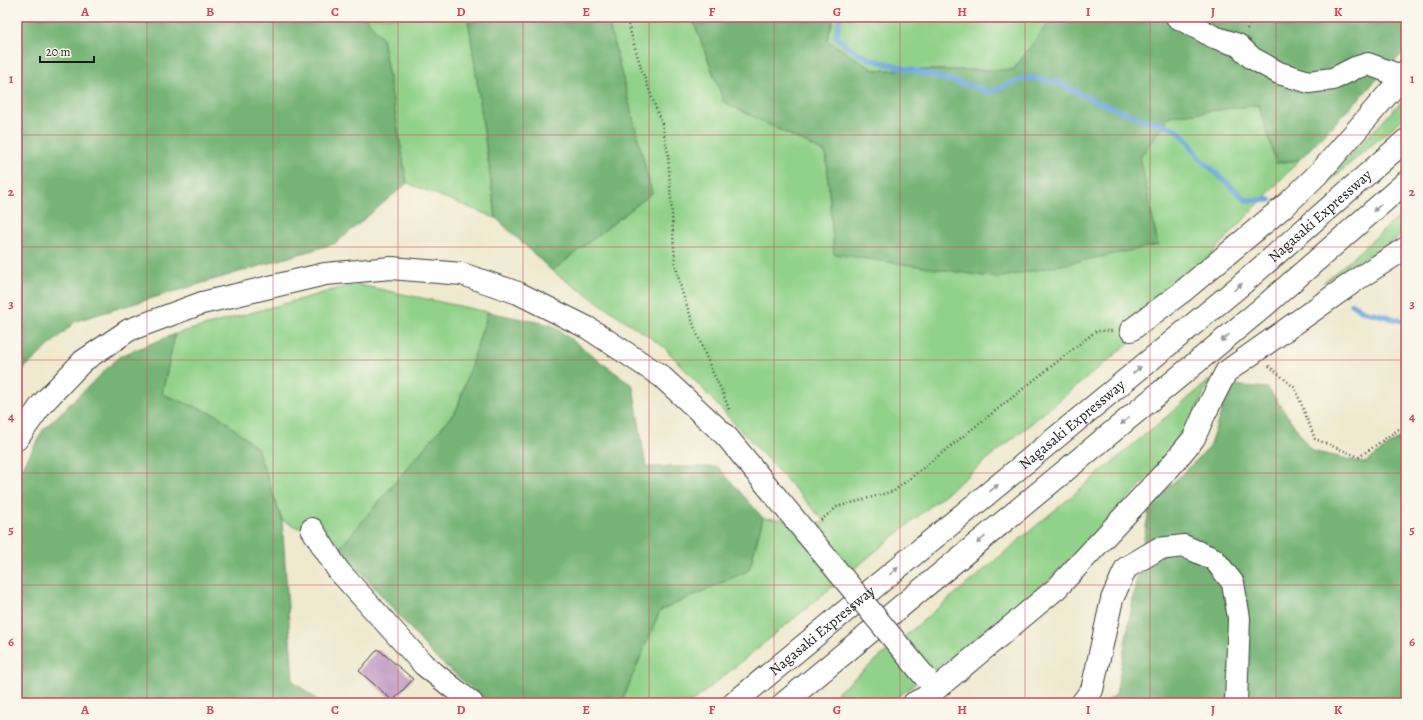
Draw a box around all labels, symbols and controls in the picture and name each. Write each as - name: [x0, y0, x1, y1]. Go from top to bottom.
- text: A: [80, 3, 90, 20]
- text: B: [206, 3, 214, 20]
- text: C: [331, 3, 339, 20]
- text: D: [456, 3, 466, 20]
- text: E: [582, 3, 590, 20]
- text: F: [709, 3, 716, 20]
- text: G: [833, 3, 841, 20]
- text: H: [957, 3, 967, 20]
- text: I: [1086, 3, 1091, 20]
- text: J: [1211, 3, 1215, 20]
- text: K: [1334, 3, 1343, 20]
- scale bar: [40, 38, 94, 64]
- text: 20 m: [46, 44, 70, 60]
- text: 1: [9, 70, 14, 87]
- text: 1: [1410, 70, 1415, 87]
- street label: Nagasaki Expressway: [1264, 165, 1376, 267]
- text: 2: [8, 183, 15, 200]
- text: 2: [1409, 183, 1416, 200]
- one-way arrow: [1371, 203, 1382, 212]
- one-way arrow: [1232, 283, 1243, 292]
- text: 3: [8, 295, 14, 312]
- text: 3: [1409, 295, 1415, 312]
- one-way arrow: [1220, 334, 1230, 343]
- one-way arrow: [1132, 365, 1143, 374]
- street label: Nagasaki Expressway: [1015, 375, 1129, 474]
- text: 4: [8, 408, 14, 425]
- text: 4: [1409, 408, 1415, 425]
- one-way arrow: [1119, 417, 1130, 426]
- one-way arrow: [989, 484, 999, 493]
- text: 5: [8, 521, 14, 538]
- text: 5: [1409, 521, 1415, 538]
- one-way arrow: [976, 535, 987, 544]
- one-way arrow: [888, 567, 899, 576]
- street label: Nagasaki Expressway: [765, 581, 879, 680]
- text: 6: [8, 633, 14, 650]
- text: 6: [1409, 633, 1415, 650]
- text: A: [80, 701, 90, 718]
- text: B: [206, 701, 214, 718]
- text: C: [331, 701, 339, 718]
- text: D: [456, 701, 466, 718]
- text: E: [582, 701, 590, 718]
- text: F: [709, 701, 716, 718]
- text: G: [833, 701, 841, 718]
- text: H: [957, 701, 967, 718]
- text: I: [1086, 701, 1091, 718]
- text: J: [1211, 701, 1215, 718]
- text: K: [1334, 701, 1343, 718]

